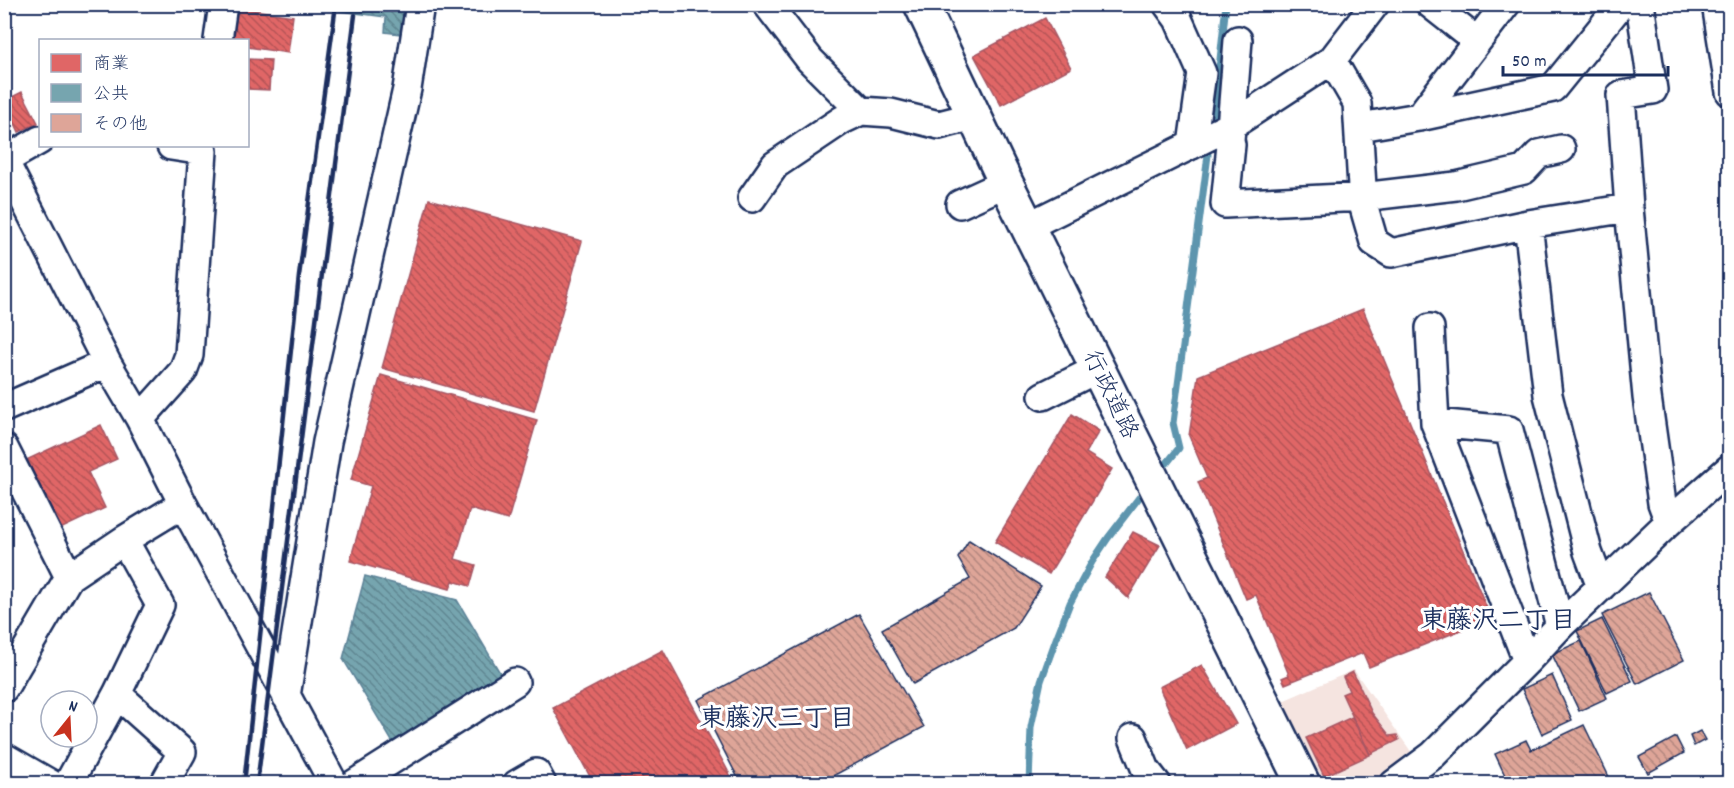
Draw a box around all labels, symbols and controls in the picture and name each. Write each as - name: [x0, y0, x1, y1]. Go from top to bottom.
- legend: [39, 39, 249, 147]
- scale bar: [1503, 39, 1668, 77]
- text: 50 m: [1512, 50, 1547, 75]
- text: 商業: [93, 53, 129, 78]
- text: 公共: [93, 83, 129, 108]
- text: その他: [93, 113, 147, 138]
- street label: 行政道路: [1073, 345, 1146, 446]
- district label: 東藤沢二丁目: [1420, 604, 1576, 641]
- north arrow: [39, 689, 99, 749]
- text: N: [66, 695, 80, 719]
- district label: 東藤沢三丁目: [699, 702, 855, 739]

